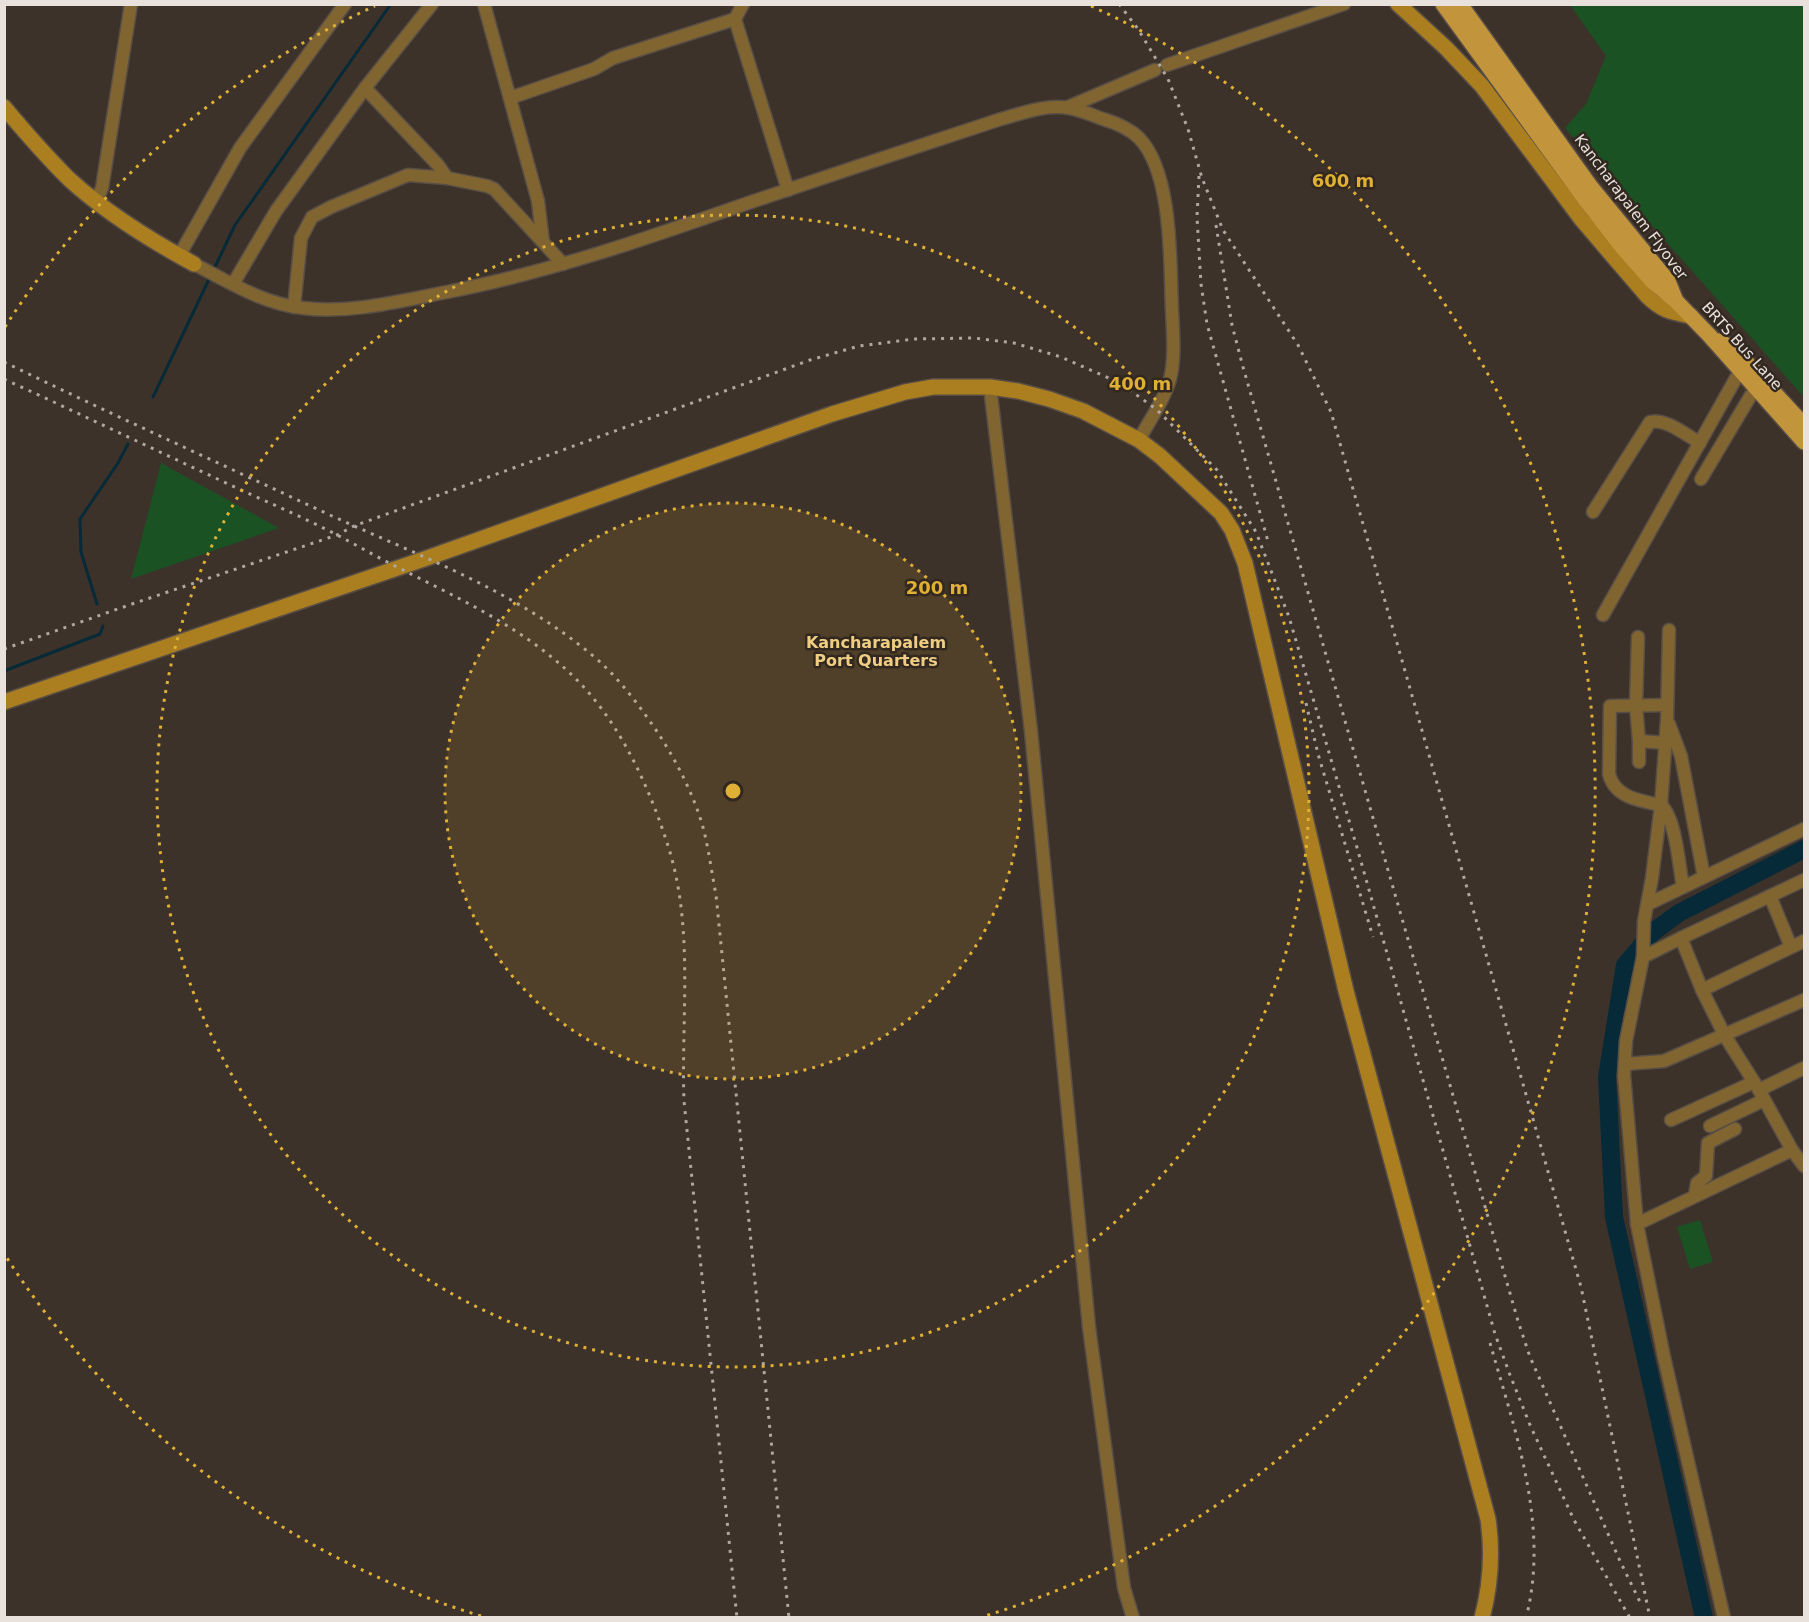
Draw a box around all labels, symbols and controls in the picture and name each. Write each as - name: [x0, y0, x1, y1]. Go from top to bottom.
- street label: Kancharapalem Flyover: [1570, 131, 1692, 284]
- text: 600 m: [1312, 170, 1374, 191]
- street label: BRTS Bus Lane: [1698, 298, 1786, 394]
- text: 400 m: [1109, 373, 1171, 394]
- text: 200 m: [906, 577, 968, 598]
- district label: Kancharapalem Port Quarters: [806, 633, 946, 670]
- centre of rings: [723, 781, 743, 801]

